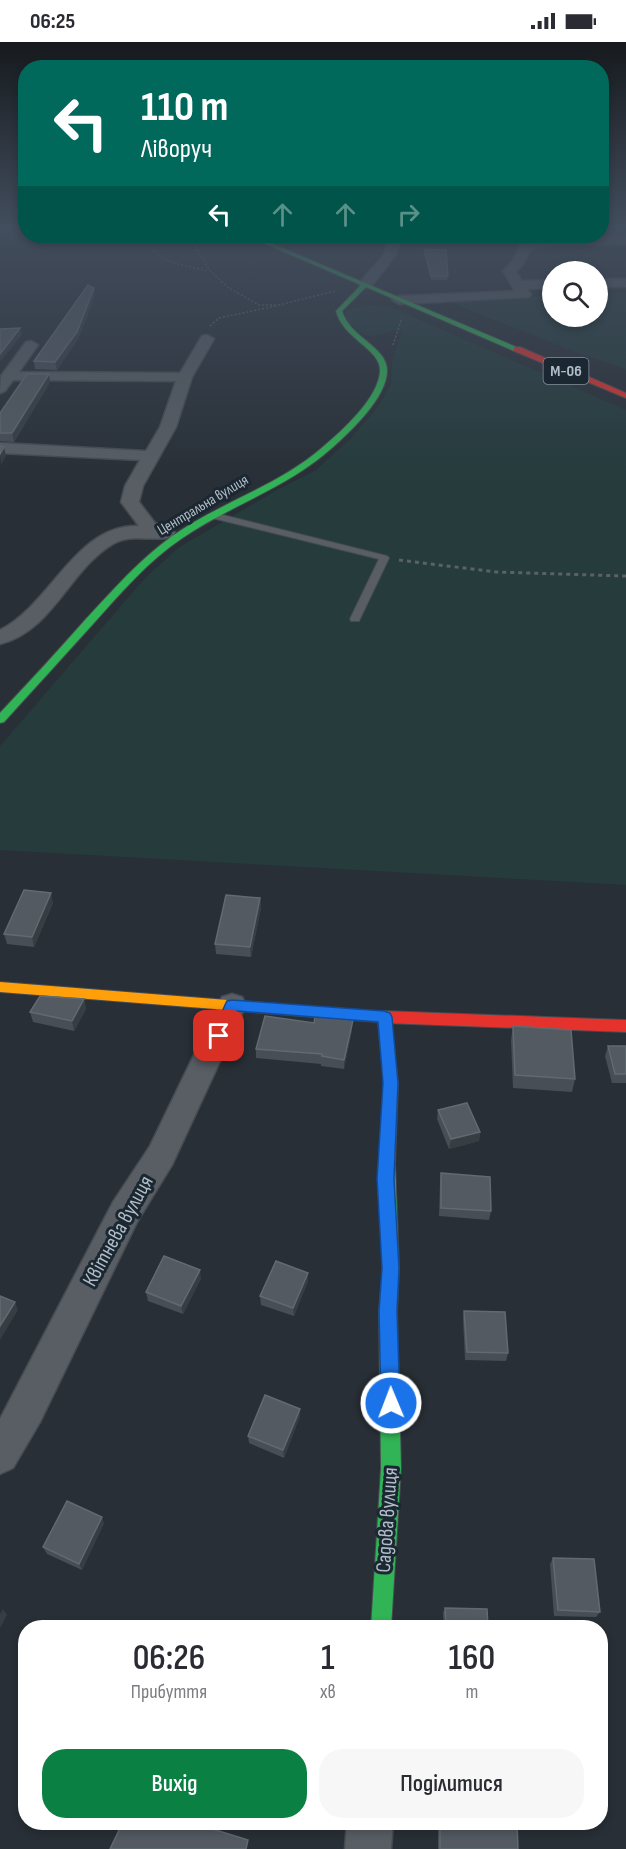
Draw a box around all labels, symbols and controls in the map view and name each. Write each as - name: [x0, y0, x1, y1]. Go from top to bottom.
- text: 06:25: [30, 8, 75, 35]
- text: 110 m: [141, 82, 228, 133]
- icon: left: [42, 84, 120, 162]
- text: Ліворуч: [141, 133, 212, 165]
- icon: left: [203, 198, 236, 231]
- icon: ahead: [266, 198, 299, 231]
- icon: ahead: [329, 198, 362, 231]
- icon: right: [392, 198, 425, 231]
- map controls: [542, 261, 608, 327]
- button: search: [542, 261, 608, 327]
- road number: М-06: [544, 358, 588, 384]
- street label: Центральна вулиця: [154, 470, 252, 540]
- pin: [193, 1010, 244, 1061]
- icon: arrive: [202, 1019, 235, 1052]
- street label: Квітнева вулиця: [77, 1171, 159, 1291]
- position arrow: [359, 1371, 423, 1435]
- street label: Садова вулиця: [371, 1467, 403, 1573]
- text: 06:26: [133, 1637, 205, 1680]
- text: 1: [321, 1637, 335, 1680]
- text: 160: [449, 1637, 495, 1680]
- text: Прибуття: [131, 1680, 207, 1704]
- text: хв: [320, 1680, 336, 1704]
- text: m: [465, 1680, 478, 1704]
- button: Вихід: [42, 1749, 307, 1818]
- button: Поділитися: [319, 1749, 584, 1818]

